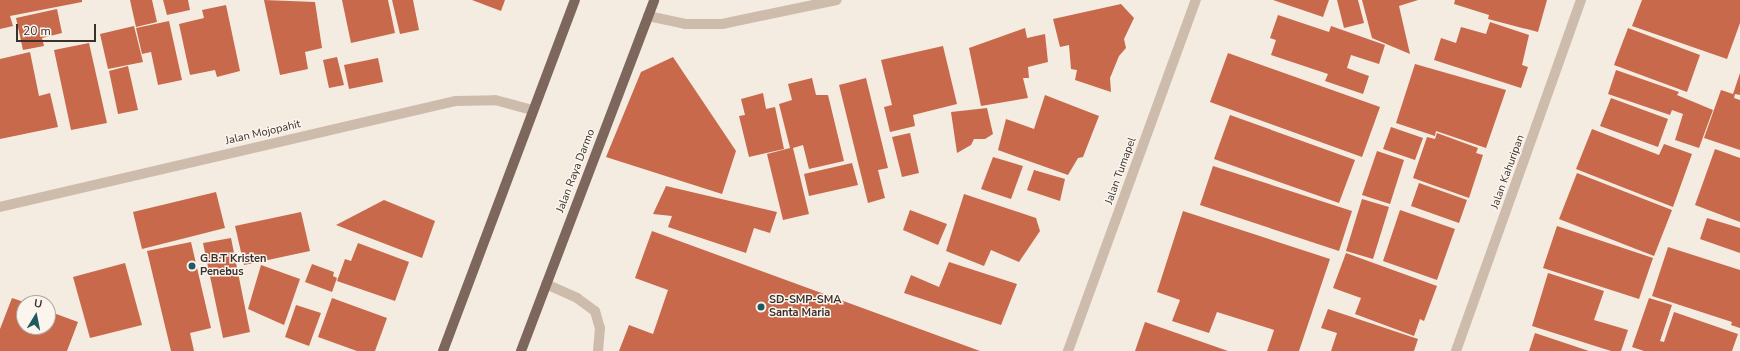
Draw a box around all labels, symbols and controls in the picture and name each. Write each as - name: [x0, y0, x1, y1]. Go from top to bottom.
- scale bar: [18, 16, 98, 42]
- text: 20 m: [23, 23, 51, 39]
- street label: Jalan Mojopahit: [224, 118, 302, 148]
- street label: Jalan Raya Darmo: [554, 127, 598, 215]
- street label: Jalan Kahuripan: [1489, 133, 1527, 211]
- street label: Jalan Tumapel: [1103, 136, 1139, 206]
- place label: G.B.T Kristen Penebus: [200, 253, 266, 279]
- marker: G.B.T Kristen Penebus: [187, 261, 197, 271]
- place label: SD-SMP-SMA Santa Maria: [769, 294, 841, 320]
- north arrow: [16, 295, 56, 335]
- text: U: [33, 296, 43, 312]
- marker: SD-SMP-SMA Santa Maria: [756, 302, 766, 312]

